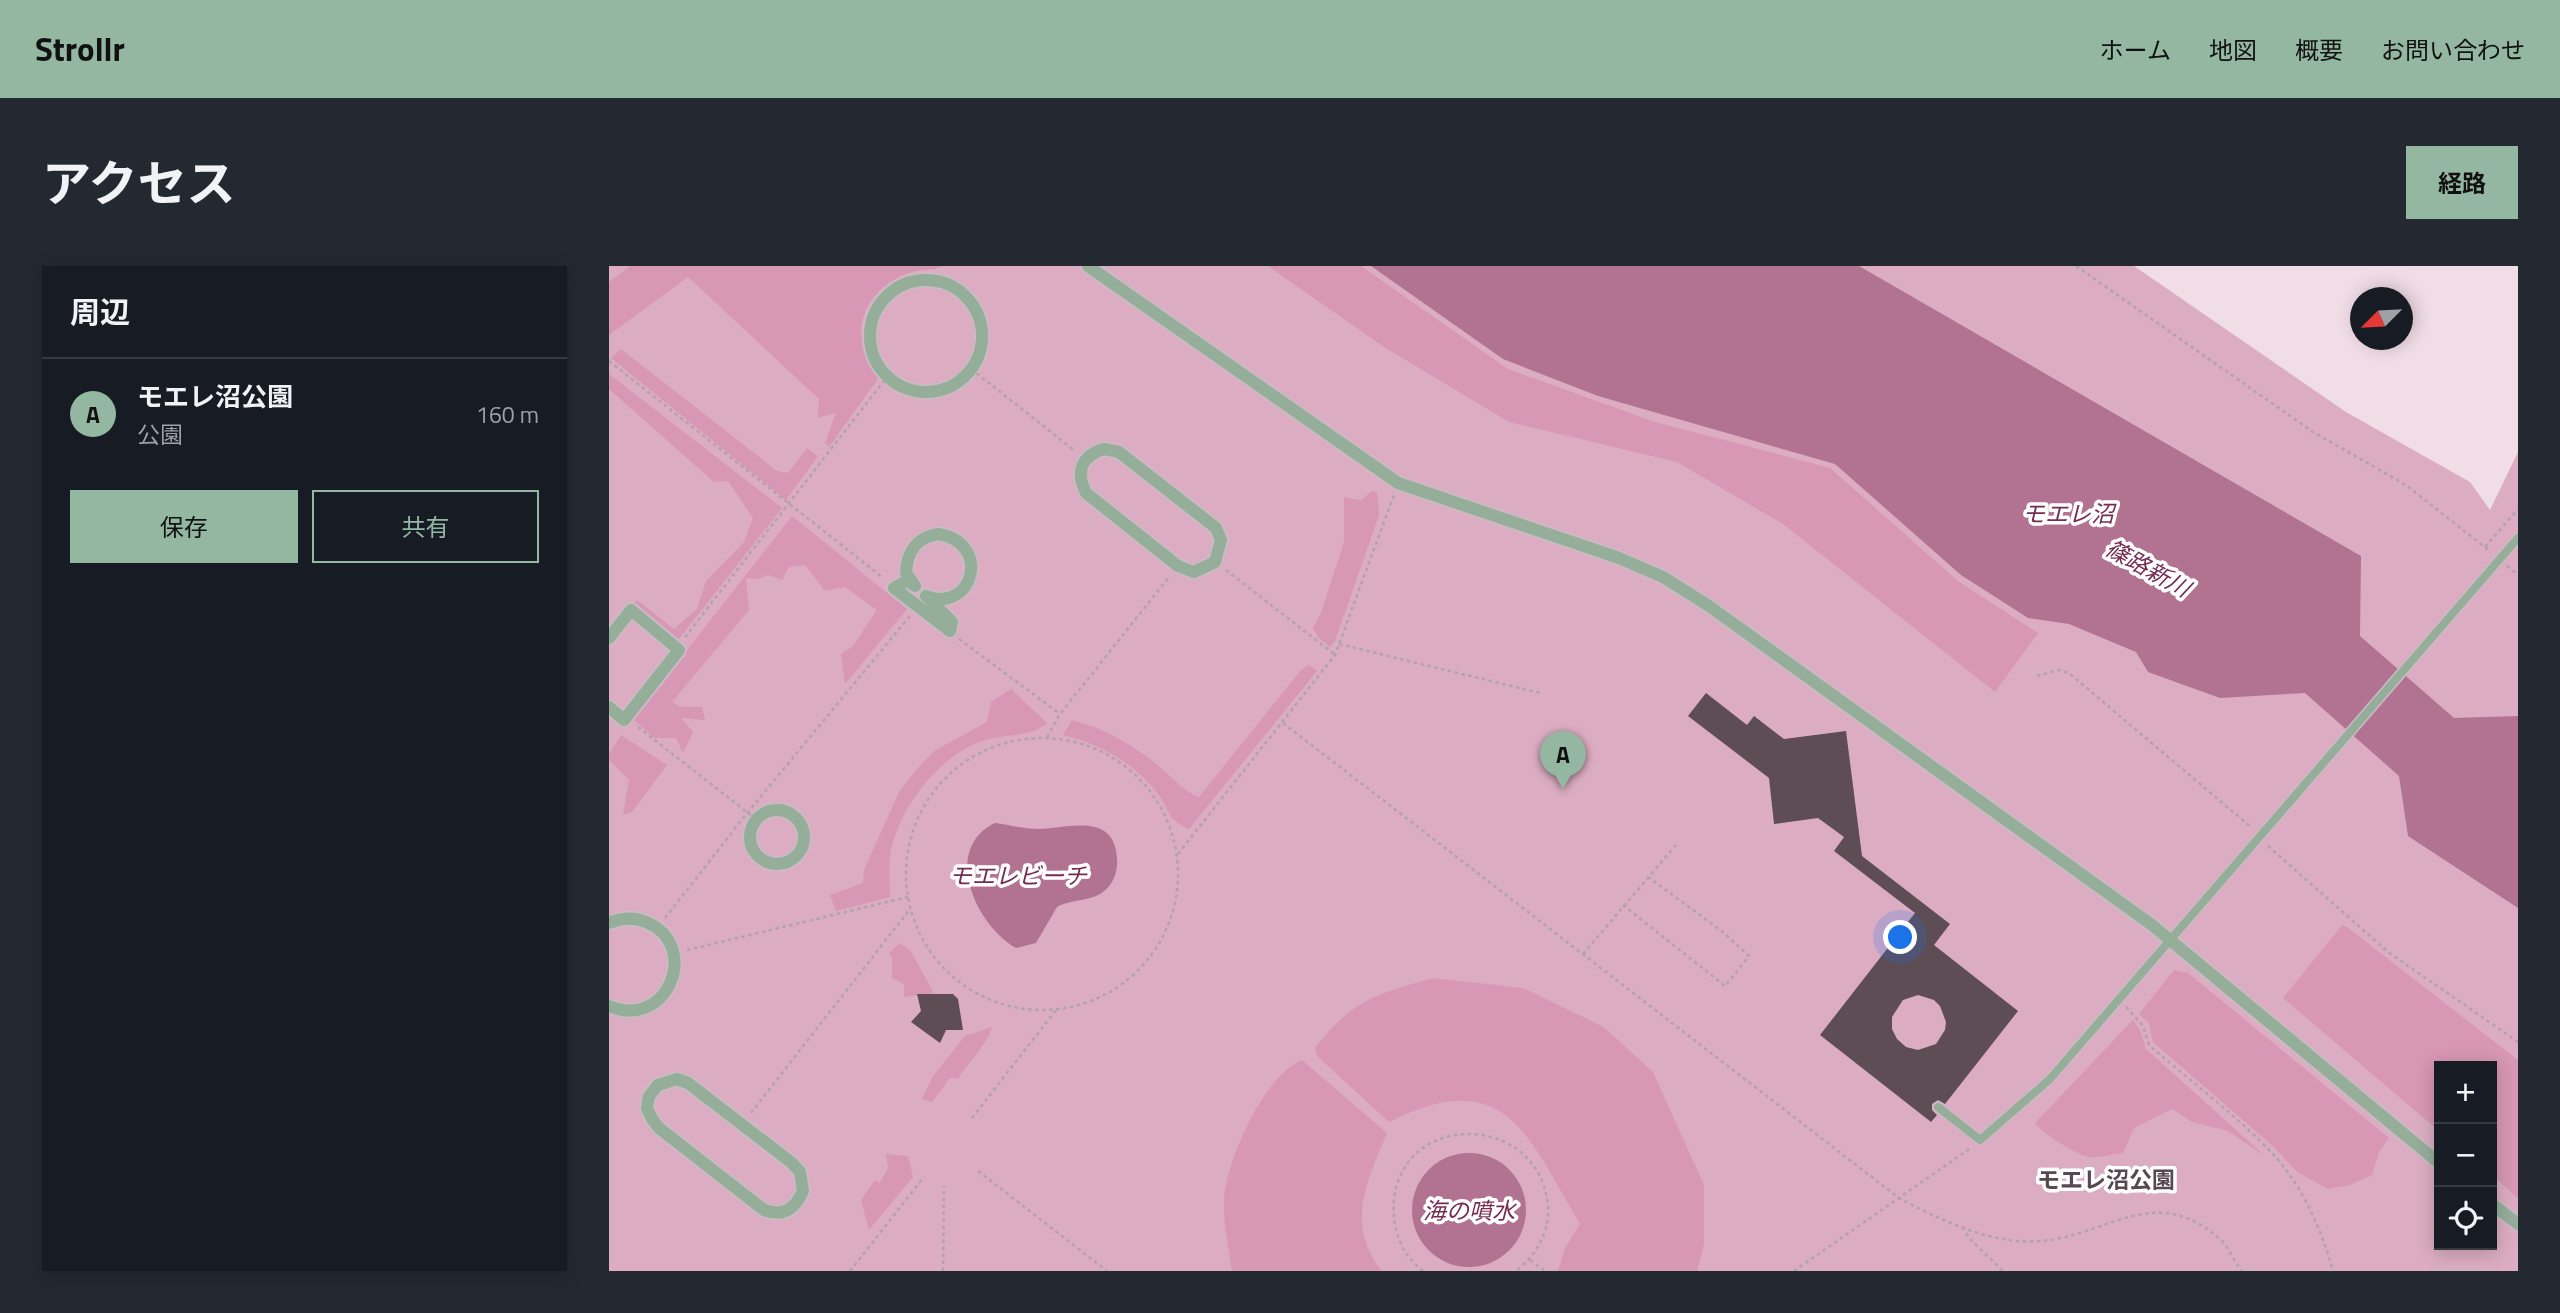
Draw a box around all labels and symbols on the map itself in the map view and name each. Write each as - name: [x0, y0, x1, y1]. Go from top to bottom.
- north arrow: [2350, 287, 2413, 350]
- water label: モエレ沼: [2022, 496, 2117, 531]
- water label: 篠路新川: [2099, 530, 2199, 607]
- pin: A: [1540, 731, 1586, 789]
- water label: モエレビーチ: [949, 858, 1088, 893]
- your location: [1883, 920, 1917, 954]
- district label: モエレ沼公園: [2037, 1162, 2175, 1197]
- water label: 海の噴水: [1423, 1193, 1518, 1228]

